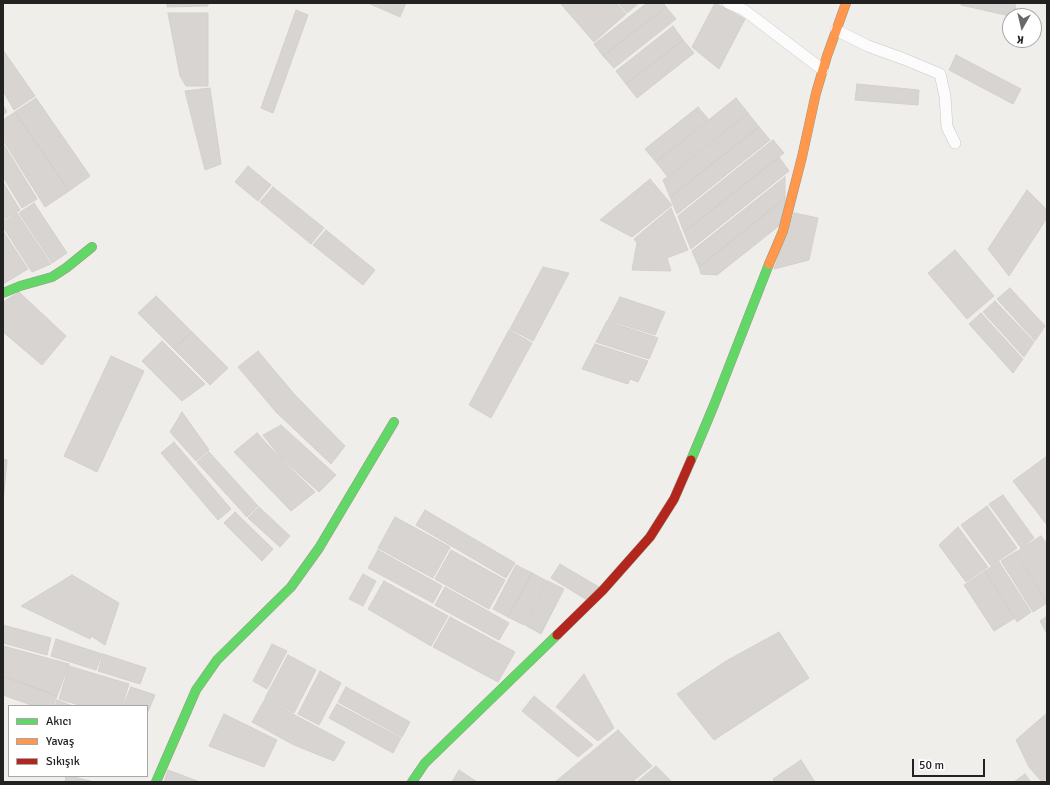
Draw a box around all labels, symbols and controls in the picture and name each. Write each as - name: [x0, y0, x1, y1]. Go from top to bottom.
- north arrow: [1002, 8, 1042, 48]
- text: K: [1016, 32, 1025, 46]
- legend: [8, 705, 148, 777]
- text: Akıcı: [46, 714, 72, 729]
- text: Yavaş: [46, 734, 74, 749]
- scale bar: [914, 751, 987, 777]
- text: Sıkışık: [46, 754, 80, 769]
- text: 50 m: [919, 758, 944, 773]

